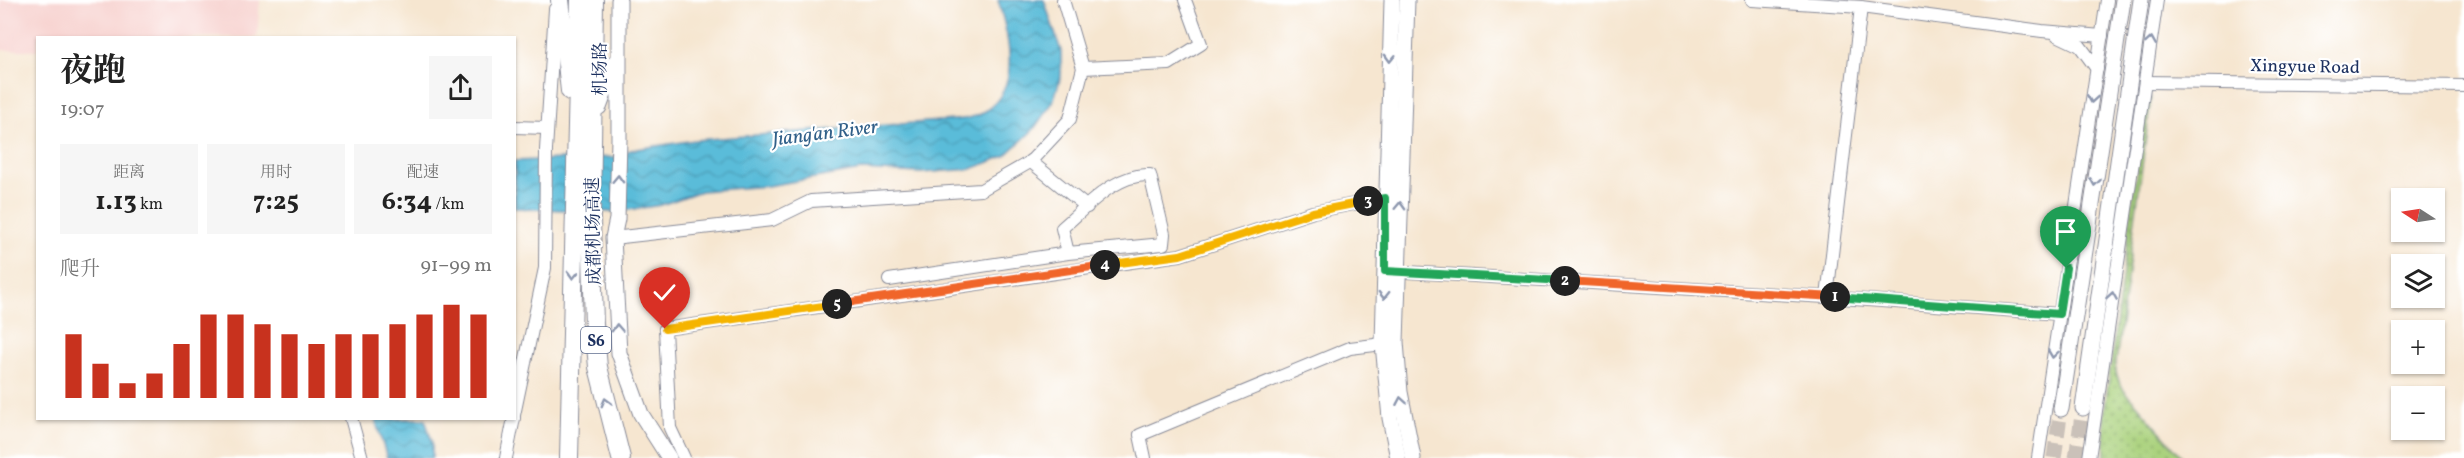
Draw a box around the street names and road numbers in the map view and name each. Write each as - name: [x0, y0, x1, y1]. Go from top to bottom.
- street label: 机场路: [589, 42, 614, 96]
- street label: Xingyue Road: [2250, 54, 2360, 81]
- street label: 成都机场高速: [581, 177, 608, 285]
- road number: S6: [581, 327, 611, 353]

